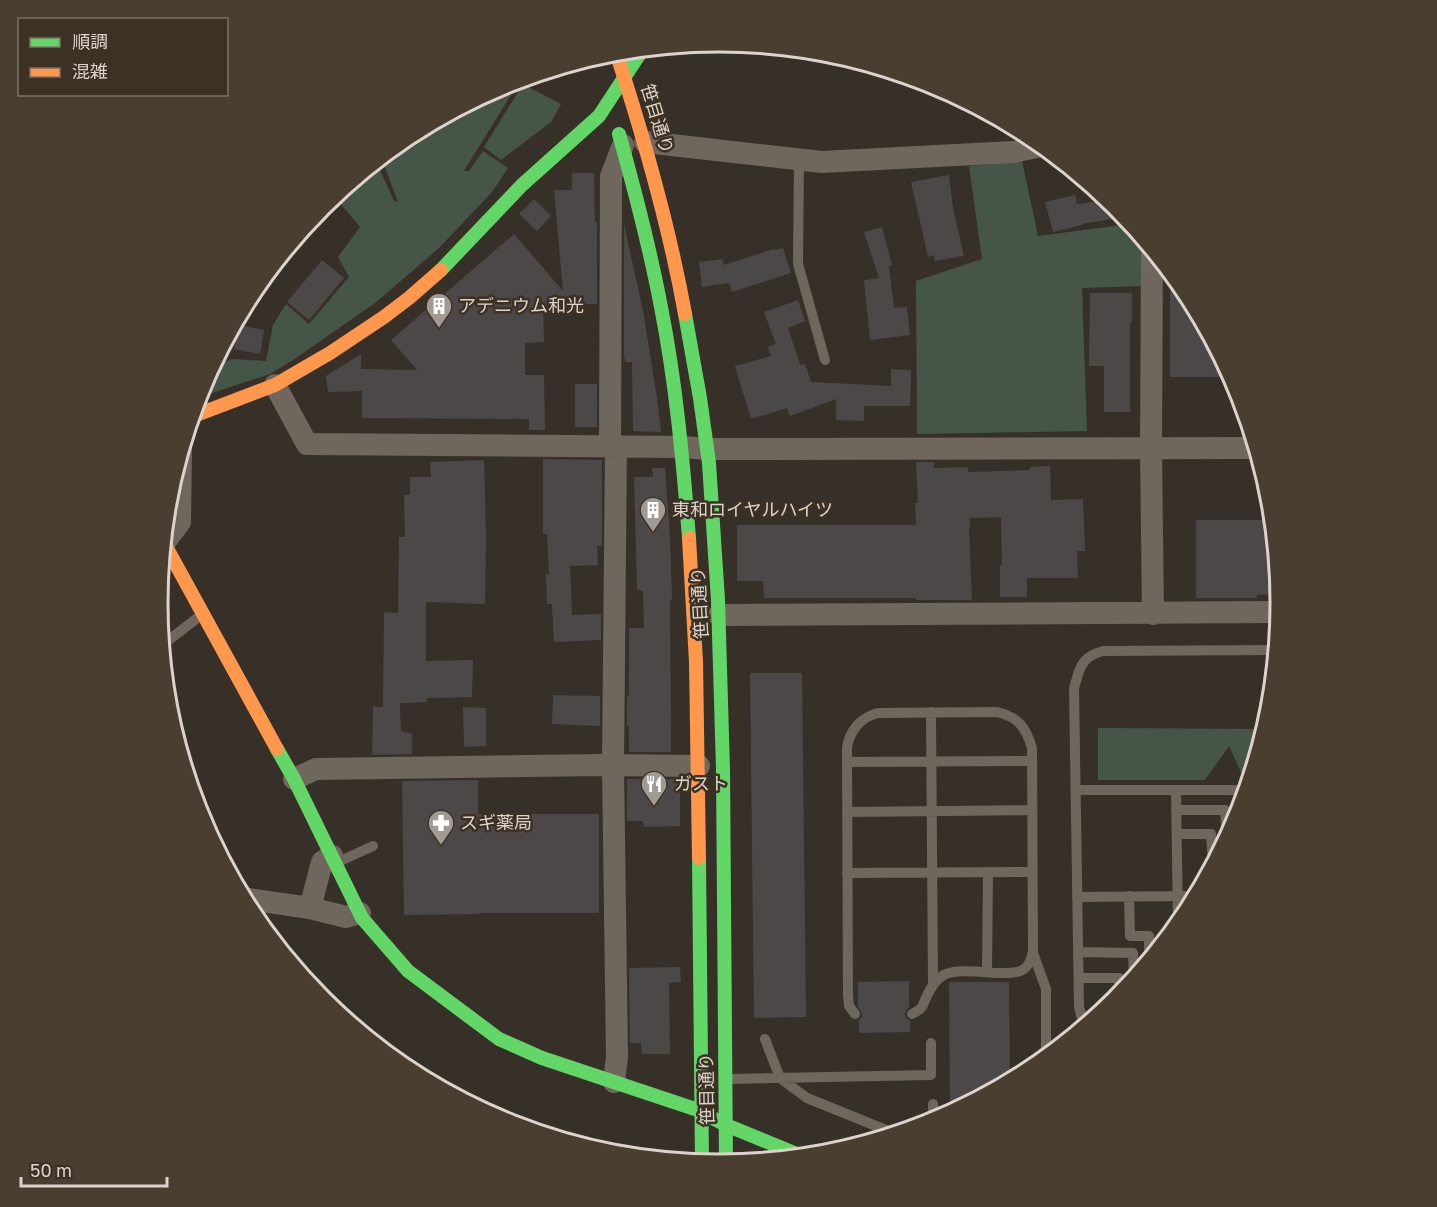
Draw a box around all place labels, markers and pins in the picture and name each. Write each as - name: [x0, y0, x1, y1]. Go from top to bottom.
- building icon: アデニウム和光: [424, 291, 454, 329]
- place label: アデニウム和光: [458, 294, 584, 316]
- building icon: 東和ロイヤルハイツ: [638, 495, 668, 533]
- place label: 東和ロイヤルハイツ: [672, 498, 833, 520]
- restaurant icon: ガスト: [639, 769, 669, 807]
- place label: ガスト: [674, 772, 728, 794]
- pharmacy icon: スギ薬局: [426, 808, 456, 846]
- place label: スギ薬局: [460, 811, 532, 833]

